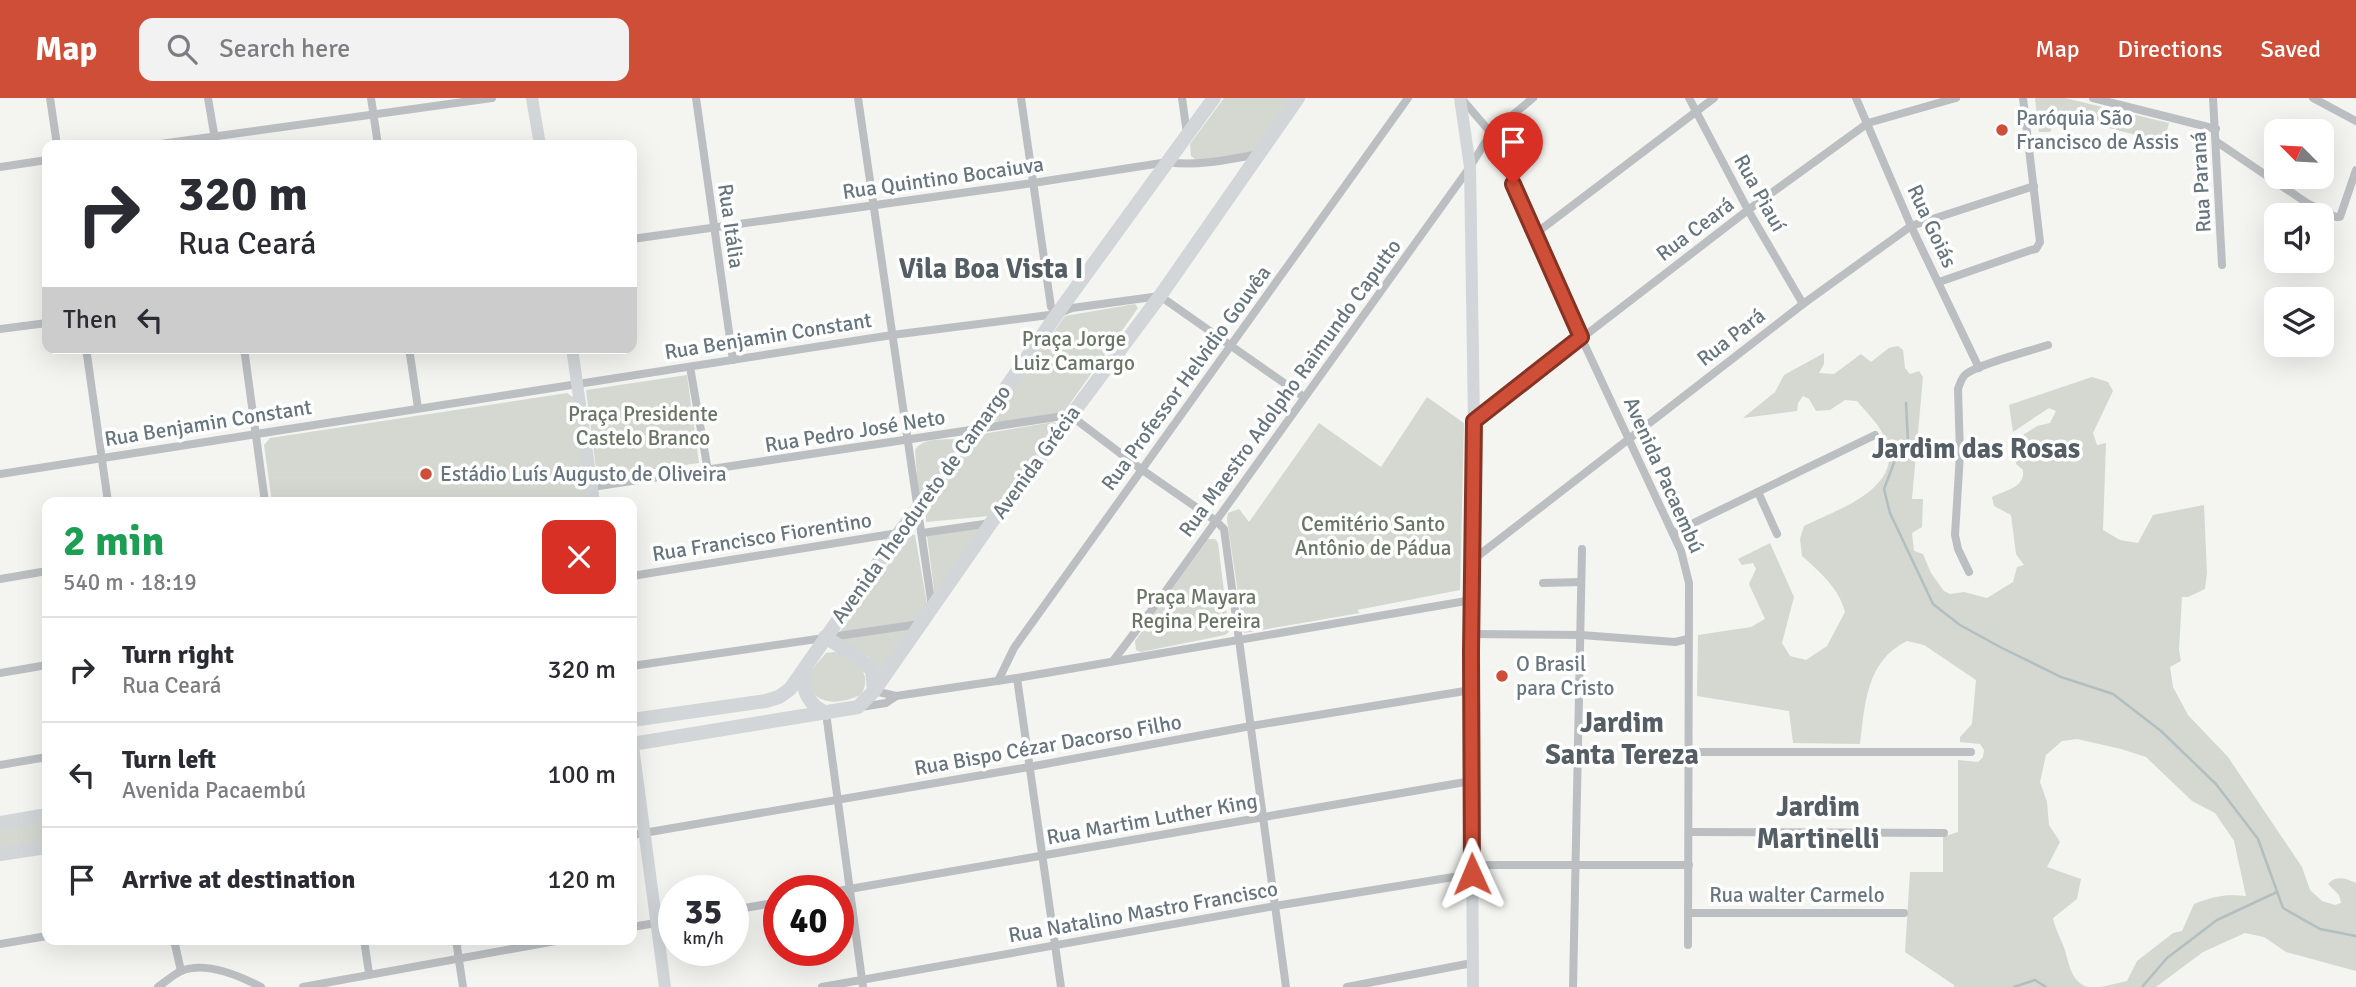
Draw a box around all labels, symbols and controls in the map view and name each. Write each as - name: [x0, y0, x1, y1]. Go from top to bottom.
- search box: [139, 18, 629, 81]
- text: Map: [35, 29, 97, 70]
- icon: search: [163, 30, 201, 68]
- text: Search here: [219, 33, 350, 65]
- text: Map: [2035, 34, 2080, 64]
- text: Directions: [2118, 34, 2223, 64]
- text: Saved: [2261, 34, 2321, 64]
- place label: Paróquia São Francisco de Assis: [2016, 105, 2179, 155]
- pin: [1483, 112, 1543, 184]
- north arrow: [2264, 119, 2334, 189]
- map controls: [2264, 119, 2334, 357]
- marker: Paróquia São Francisco de Assis: [1994, 122, 2010, 138]
- icon: arrive: [1494, 123, 1532, 161]
- street label: Rua Paraná: [2185, 131, 2217, 233]
- street label: Rua Piauí: [1728, 150, 1792, 236]
- street label: Rua Quintino Bocaiuva: [841, 151, 1045, 205]
- text: 320 m: [178, 164, 308, 224]
- icon: right: [63, 168, 154, 259]
- street label: Rua Goiás: [1901, 180, 1963, 272]
- street label: Rua Itália: [712, 182, 750, 270]
- street label: Rua Ceará: [1651, 191, 1739, 267]
- button: sound: [2264, 203, 2334, 273]
- text: Rua Ceará: [178, 224, 316, 263]
- street label: Rua Maestro Adolpho Raimundo Caputto: [1173, 234, 1407, 542]
- district label: Vila Boa Vista I: [899, 252, 1083, 286]
- street label: Rua Professor Helvidio Gouvêa: [1096, 260, 1276, 496]
- button: layers: [2264, 287, 2334, 357]
- icon: left: [131, 301, 169, 339]
- street label: Rua Pará: [1692, 302, 1770, 372]
- text: Then: [63, 304, 117, 336]
- street label: Rua Benjamin Constant: [663, 307, 873, 365]
- park label: Praça Jorge Luiz Camargo: [1013, 326, 1135, 376]
- street label: Avenida Theodureto de Camargo: [826, 380, 1016, 628]
- street label: Avenida Pacaembú: [1618, 393, 1710, 557]
- street label: Rua Benjamin Constant: [103, 394, 313, 452]
- street label: Avenida Grécia: [986, 400, 1086, 524]
- park label: Praça Presidente Castelo Branco: [568, 401, 718, 451]
- street label: Rua Pedro José Neto: [763, 404, 947, 458]
- district label: Jardim das Rosas: [1872, 432, 2080, 466]
- place label: Estádio Luís Augusto de Oliveira: [440, 461, 727, 487]
- marker: Estádio Luís Augusto de Oliveira: [418, 466, 434, 482]
- street label: Rua Francisco Fiorentino: [650, 507, 874, 567]
- park label: Cemitério Santo Antônio de Pádua: [1295, 511, 1451, 561]
- text: 2 min: [63, 516, 164, 567]
- button: close: [542, 520, 616, 594]
- text: 540 m · 18:19: [63, 568, 197, 597]
- park label: Praça Mayara Regina Pereira: [1131, 584, 1261, 634]
- text: Turn right: [122, 639, 234, 671]
- icon: right: [63, 651, 101, 689]
- place label: O Brasil para Cristo: [1516, 651, 1614, 701]
- text: 320 m: [547, 654, 616, 686]
- marker: O Brasil para Cristo: [1494, 668, 1510, 684]
- text: Rua Ceará: [122, 671, 221, 700]
- district label: Jardim Santa Tereza: [1545, 706, 1699, 772]
- street label: Rua Bispo Cézar Dacorso Filho: [912, 709, 1184, 781]
- text: Turn left: [122, 744, 216, 776]
- icon: left: [63, 756, 101, 794]
- text: 100 m: [547, 759, 616, 791]
- text: Avenida Pacaembú: [122, 776, 306, 805]
- street label: Rua Martim Luther King: [1045, 788, 1259, 850]
- district label: Jardim Martinelli: [1756, 790, 1880, 856]
- position arrow: [1435, 837, 1509, 911]
- icon: arrive: [63, 861, 101, 899]
- text: Arrive at destination: [122, 864, 355, 896]
- text: 120 m: [547, 864, 616, 896]
- speed limit sign: 40: [763, 875, 854, 966]
- street label: Rua Natalino Mastro Francisco: [1006, 875, 1280, 949]
- street label: Rua walter Carmelo: [1709, 882, 1885, 908]
- text: 35: [685, 890, 722, 933]
- text: km/h: [683, 927, 724, 949]

